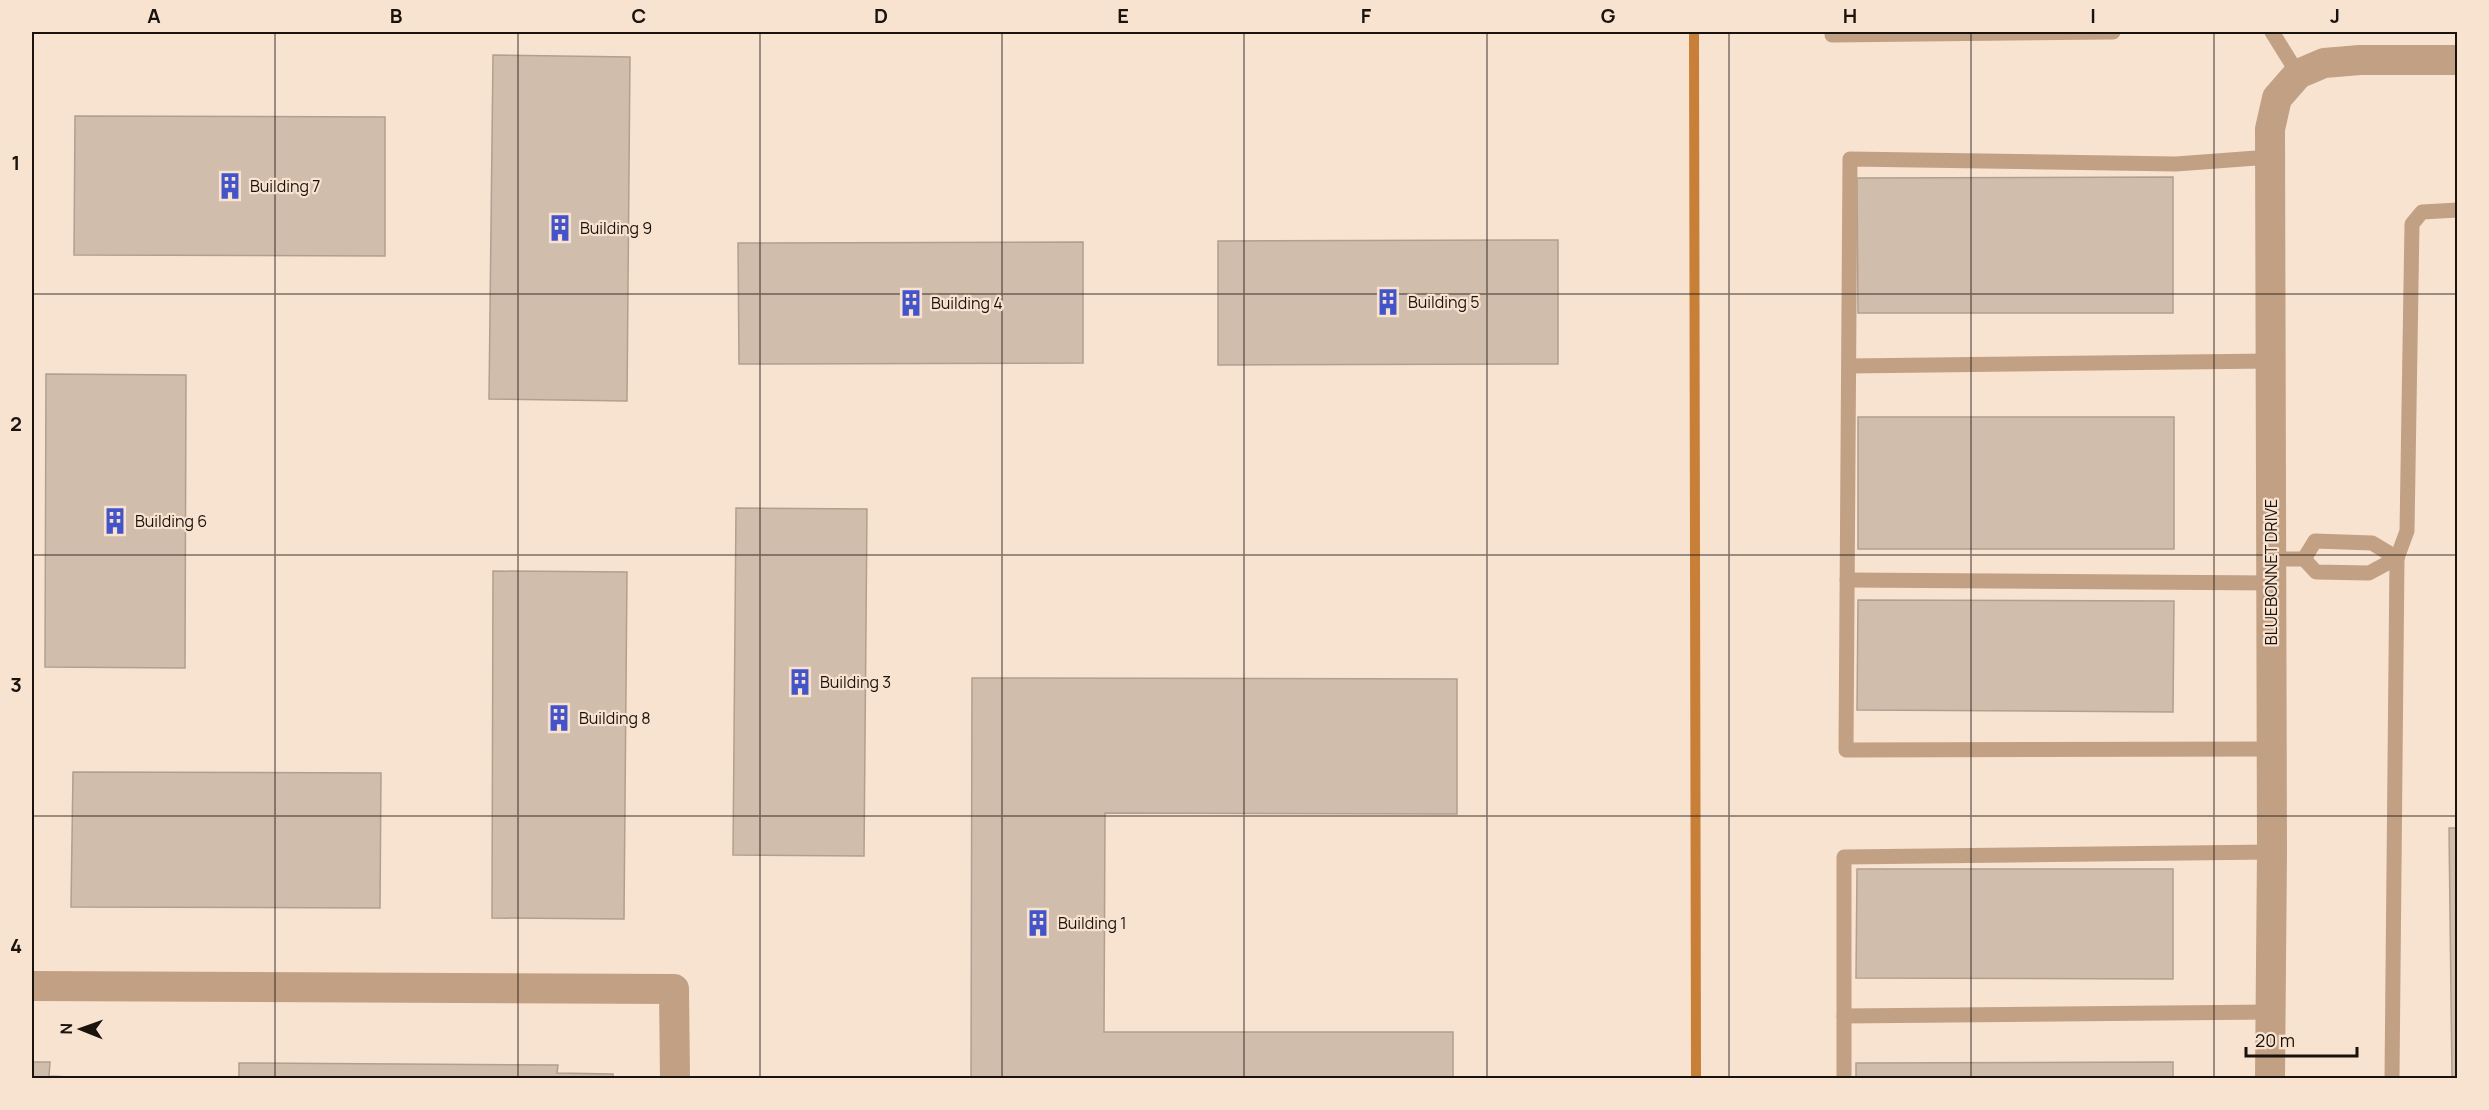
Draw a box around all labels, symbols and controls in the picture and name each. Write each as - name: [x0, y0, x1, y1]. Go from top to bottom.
- text: A: [147, 2, 161, 29]
- text: B: [390, 2, 403, 29]
- text: C: [632, 2, 646, 29]
- text: D: [874, 2, 888, 29]
- text: E: [1117, 2, 1129, 29]
- text: F: [1361, 2, 1372, 29]
- text: G: [1601, 2, 1616, 29]
- text: H: [1843, 2, 1857, 29]
- text: I: [2090, 2, 2096, 29]
- text: J: [2330, 2, 2340, 29]
- text: 1: [12, 149, 20, 176]
- building icon: Building 7: [215, 171, 245, 201]
- place label: Building 7: [250, 175, 320, 197]
- building icon: Building 9: [545, 213, 575, 243]
- place label: Building 9: [580, 217, 652, 239]
- building icon: Building 5: [1373, 287, 1403, 317]
- building icon: Building 4: [896, 288, 926, 318]
- place label: Building 5: [1408, 291, 1479, 313]
- place label: Building 4: [931, 292, 1003, 314]
- text: 2: [10, 410, 22, 437]
- street label: BLUEBONNET DRIVE: [2260, 499, 2282, 645]
- building icon: Building 6: [100, 506, 130, 536]
- place label: Building 6: [135, 510, 207, 532]
- building icon: Building 3: [785, 667, 815, 697]
- text: 3: [10, 671, 22, 698]
- place label: Building 3: [820, 671, 891, 693]
- building icon: Building 8: [544, 703, 574, 733]
- place label: Building 8: [579, 707, 650, 729]
- building icon: Building 1: [1023, 908, 1053, 938]
- place label: Building 1: [1058, 912, 1126, 934]
- text: 4: [10, 932, 22, 959]
- north arrow: [51, 999, 111, 1059]
- scale bar: [2246, 1020, 2357, 1058]
- text: N: [55, 1023, 77, 1035]
- text: 20 m: [2255, 1028, 2295, 1052]

